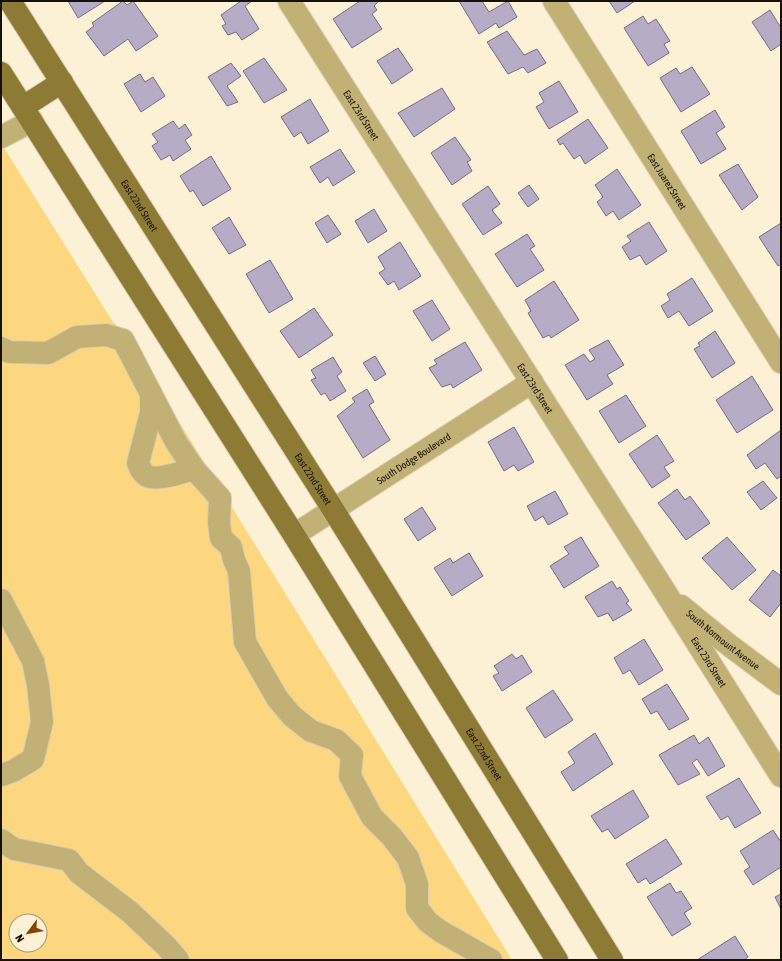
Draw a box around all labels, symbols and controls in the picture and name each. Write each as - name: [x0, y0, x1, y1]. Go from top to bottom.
- street label: East 23rd Street: [341, 88, 381, 142]
- street label: East Juarez Street: [645, 152, 689, 212]
- street label: East 22nd Street: [119, 178, 160, 234]
- street label: East 23rd Street: [515, 361, 555, 416]
- street label: South Dodge Boulevard: [375, 431, 453, 486]
- street label: East 22nd Street: [293, 451, 334, 507]
- street label: South Normount Avenue: [684, 608, 762, 672]
- street label: East 23rd Street: [689, 635, 729, 689]
- street label: East 22nd Street: [464, 726, 504, 782]
- north arrow: [8, 913, 48, 953]
- text: N: [13, 932, 26, 944]

